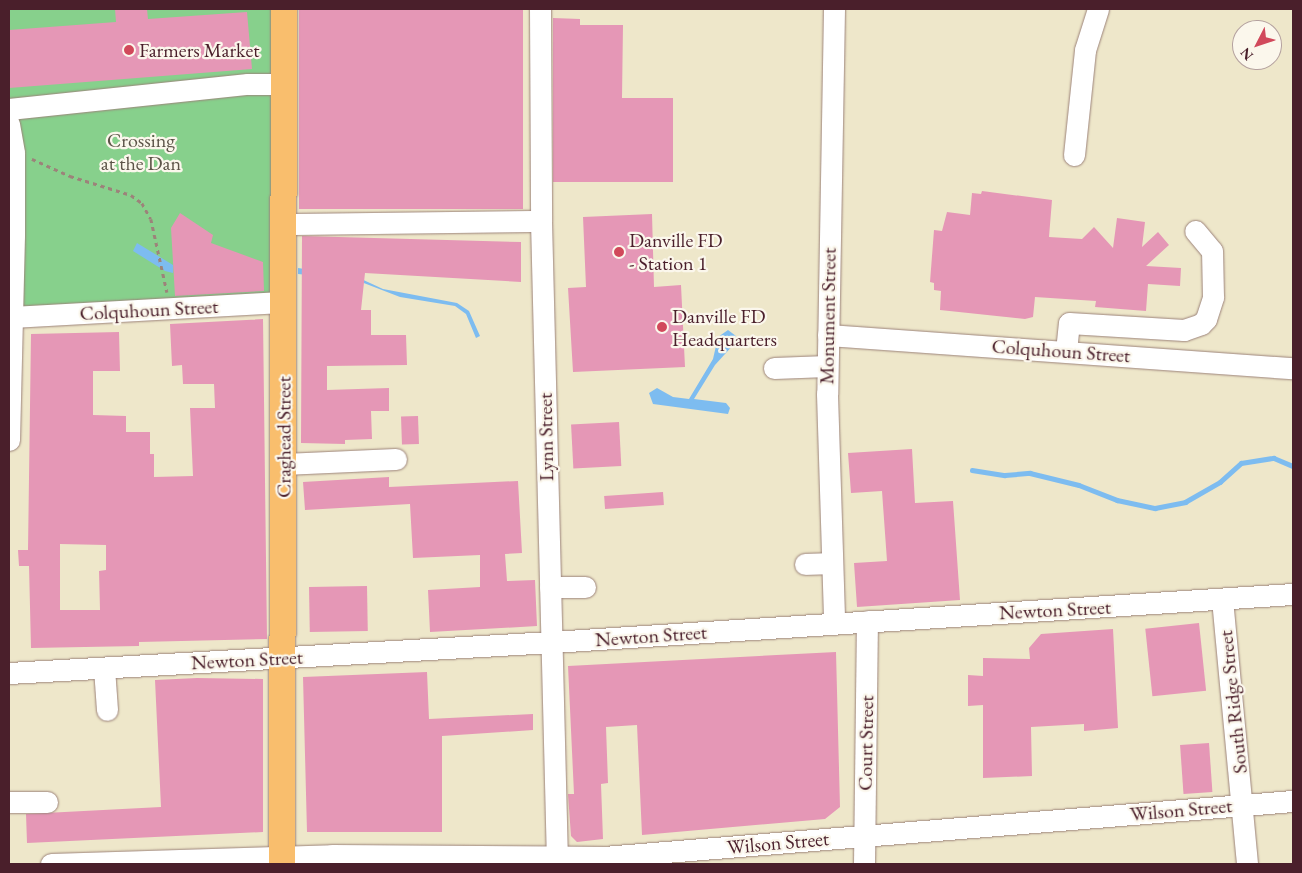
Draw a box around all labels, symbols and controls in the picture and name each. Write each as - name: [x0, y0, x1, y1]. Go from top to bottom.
- north arrow: [1232, 20, 1282, 70]
- place label: Farmers Market: [139, 38, 260, 62]
- marker: Farmers Market: [123, 44, 135, 56]
- text: N: [1236, 44, 1257, 64]
- park label: Crossing at the Dan: [101, 128, 181, 175]
- place label: Danville FD - Station 1: [629, 228, 722, 275]
- marker: Danville FD - Station 1: [613, 246, 625, 258]
- street label: Monument Street: [815, 247, 841, 385]
- street label: Colquhoun Street: [79, 294, 219, 326]
- place label: Danville FD Headquarters: [672, 304, 777, 351]
- marker: Danville FD Headquarters: [656, 321, 668, 333]
- street label: Colquhoun Street: [991, 334, 1131, 368]
- street label: Craghead Street: [272, 376, 296, 498]
- street label: Lynn Street: [533, 393, 559, 481]
- street label: Newton Street: [998, 595, 1112, 625]
- street label: Newton Street: [594, 620, 708, 652]
- street label: South Ridge Street: [1214, 629, 1252, 775]
- street label: Newton Street: [190, 645, 304, 675]
- street label: Court Street: [853, 695, 879, 791]
- street label: Wilson Street: [1129, 794, 1233, 826]
- street label: Wilson Street: [726, 827, 830, 859]

